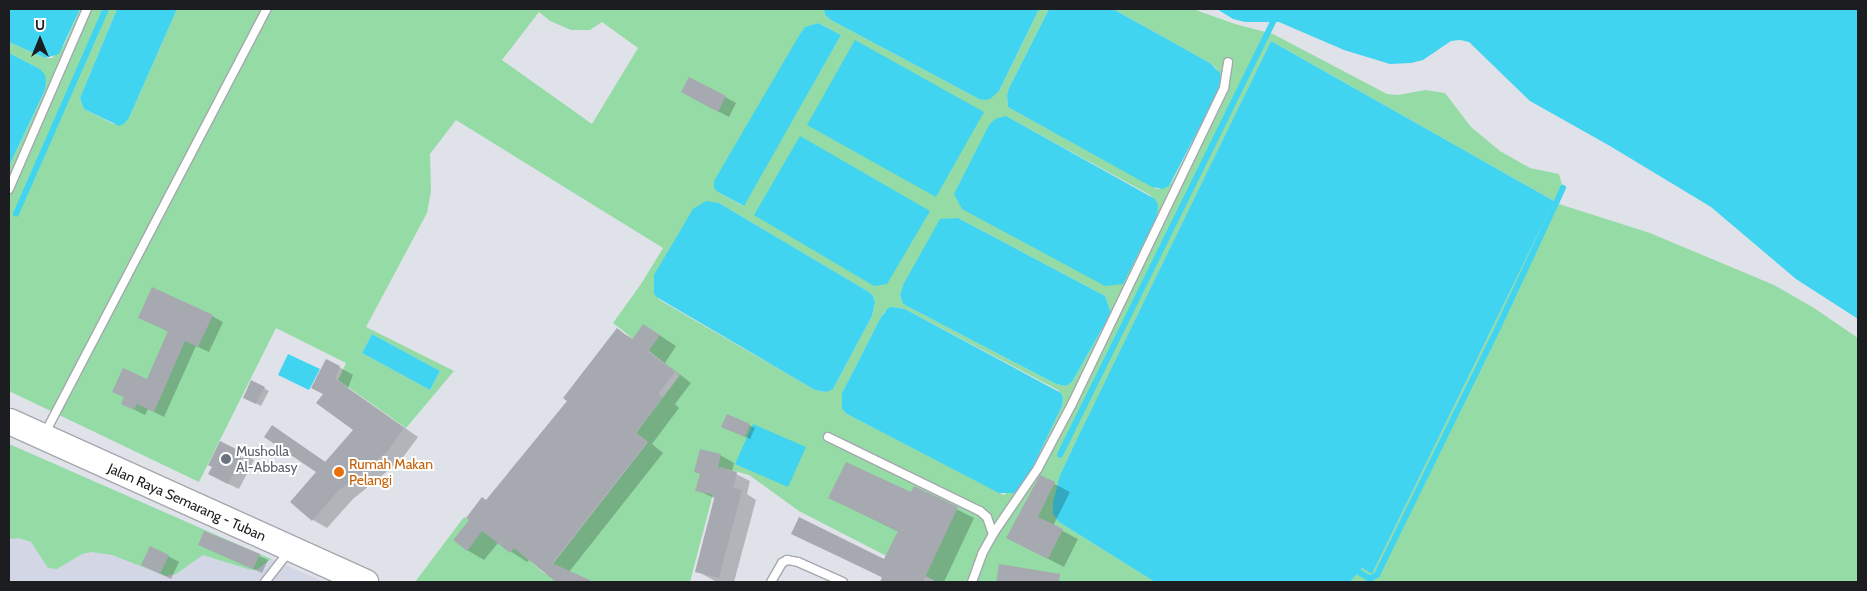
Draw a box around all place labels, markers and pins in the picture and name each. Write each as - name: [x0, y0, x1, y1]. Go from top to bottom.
- place label: Musholla Al-Abbasy: [236, 443, 298, 476]
- marker: Musholla Al-Abbasy: [220, 453, 232, 465]
- place label: Rumah Makan Pelangi: [349, 456, 433, 488]
- marker: Rumah Makan Pelangi: [333, 466, 345, 478]

